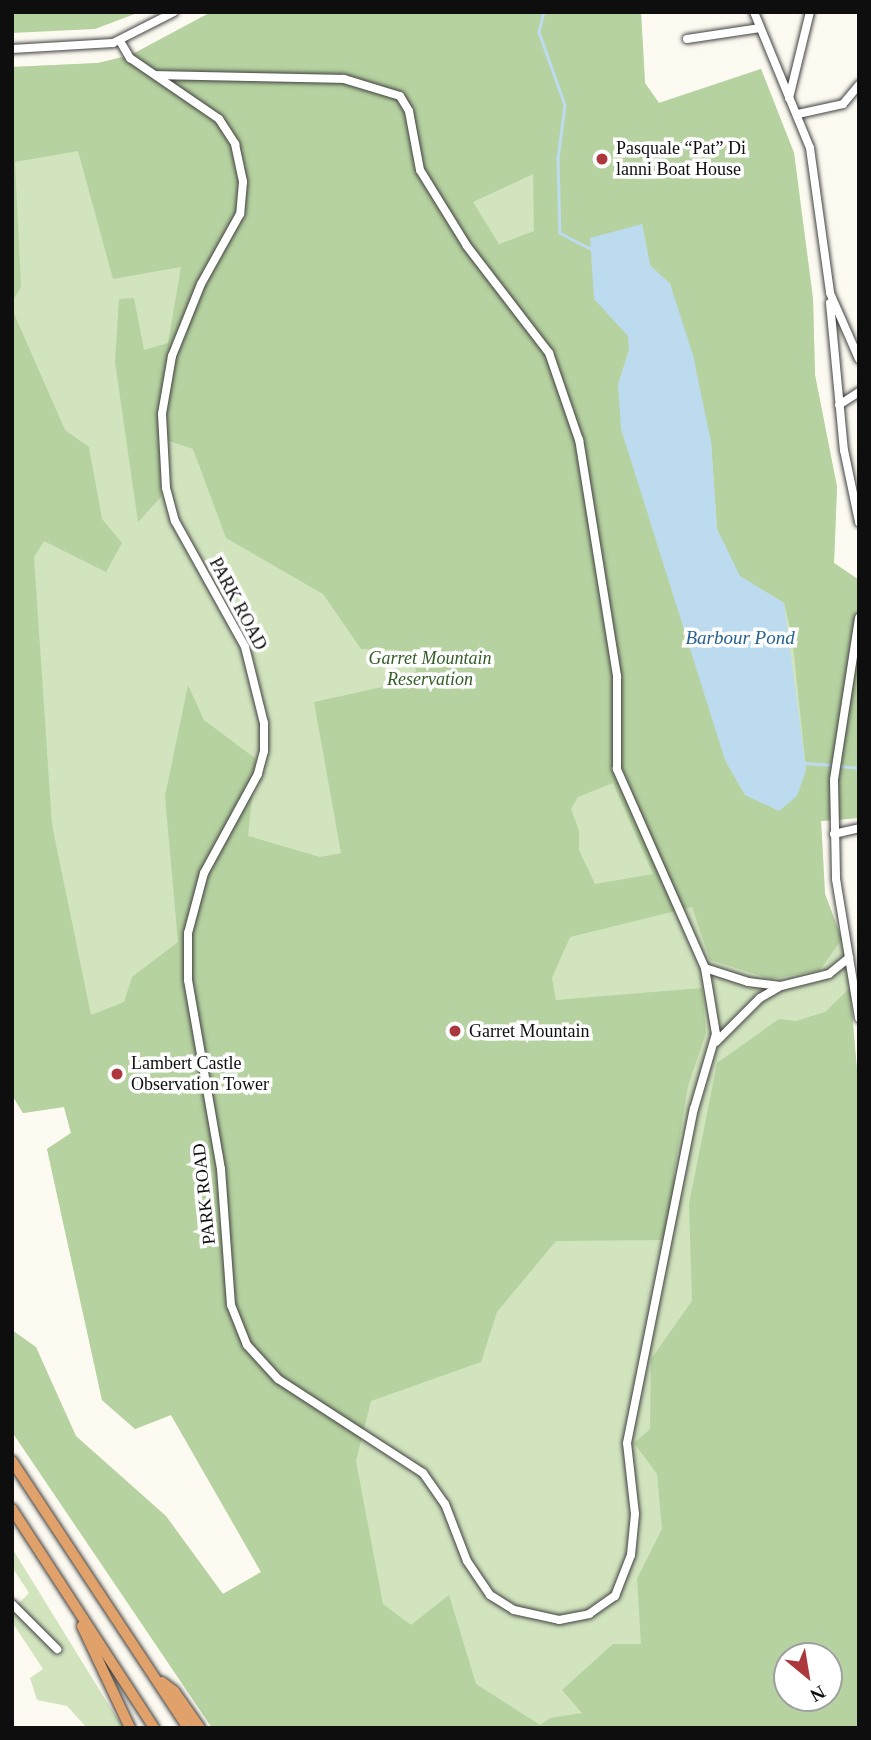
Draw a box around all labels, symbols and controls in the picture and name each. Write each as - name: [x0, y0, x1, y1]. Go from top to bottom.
- place label: Pasquale “Pat” Di lanni Boat House: [616, 138, 746, 180]
- marker: Pasquale “Pat” Di lanni Boat House: [594, 151, 610, 167]
- street label: PARK ROAD: [205, 554, 271, 654]
- water label: Barbour Pond: [685, 627, 795, 649]
- park label: Garret Mountain Reservation: [369, 648, 491, 690]
- place label: Garret Mountain: [469, 1020, 589, 1042]
- marker: Garret Mountain: [447, 1023, 463, 1039]
- place label: Lambert Castle Observation Tower: [131, 1053, 269, 1096]
- marker: Lambert Castle Observation Tower: [109, 1066, 125, 1082]
- street label: PARK ROAD: [188, 1142, 220, 1246]
- north arrow: [773, 1642, 843, 1712]
- text: N: [807, 1681, 829, 1706]

